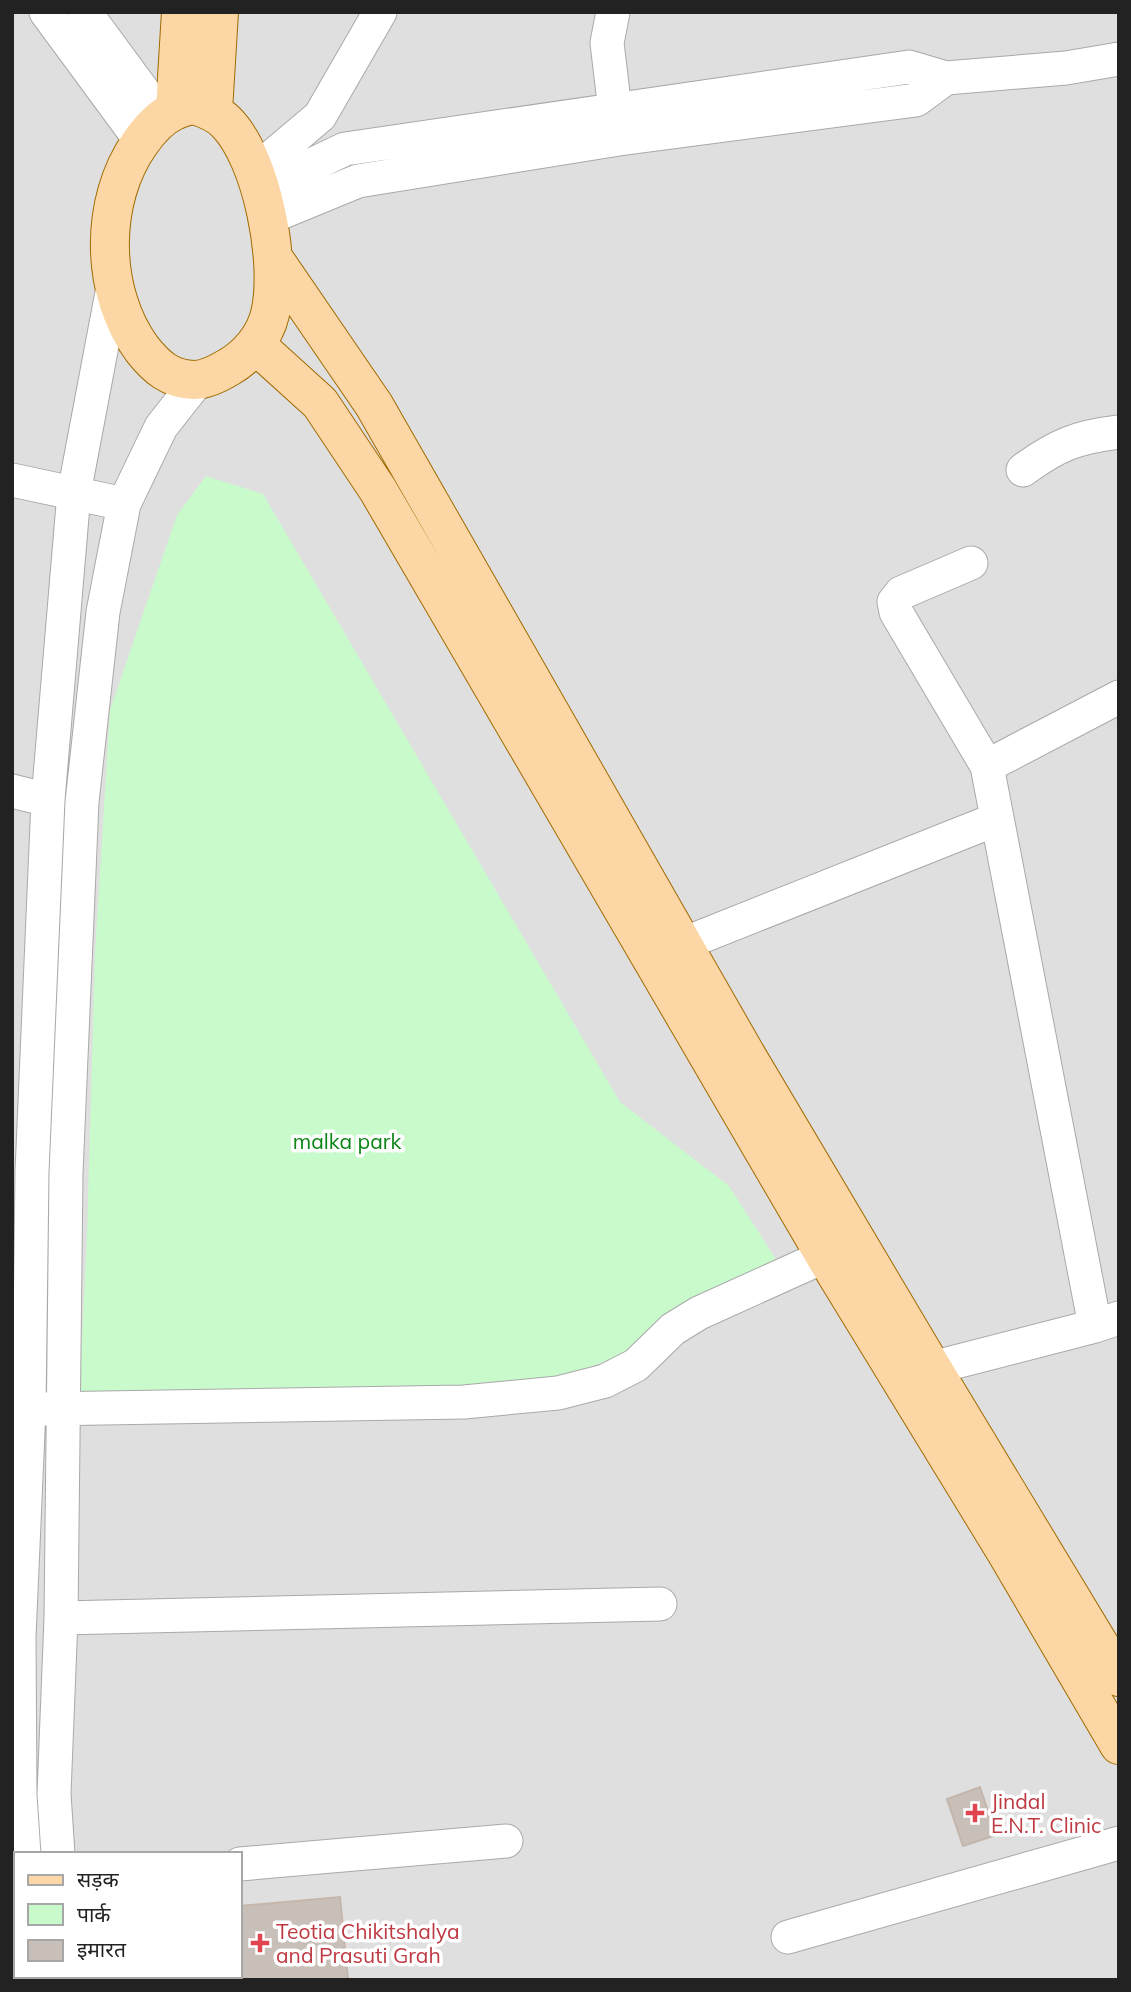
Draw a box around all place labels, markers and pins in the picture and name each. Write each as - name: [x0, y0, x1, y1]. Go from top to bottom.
- place label: Jindal E.N.T. Clinic: [991, 1788, 1101, 1838]
- marker: Jindal E.N.T. Clinic: [965, 1803, 985, 1823]
- place label: Teotia Chikitshalya and Prasuti Grah: [276, 1918, 460, 1968]
- marker: Teotia Chikitshalya and Prasuti Grah: [250, 1933, 270, 1953]

